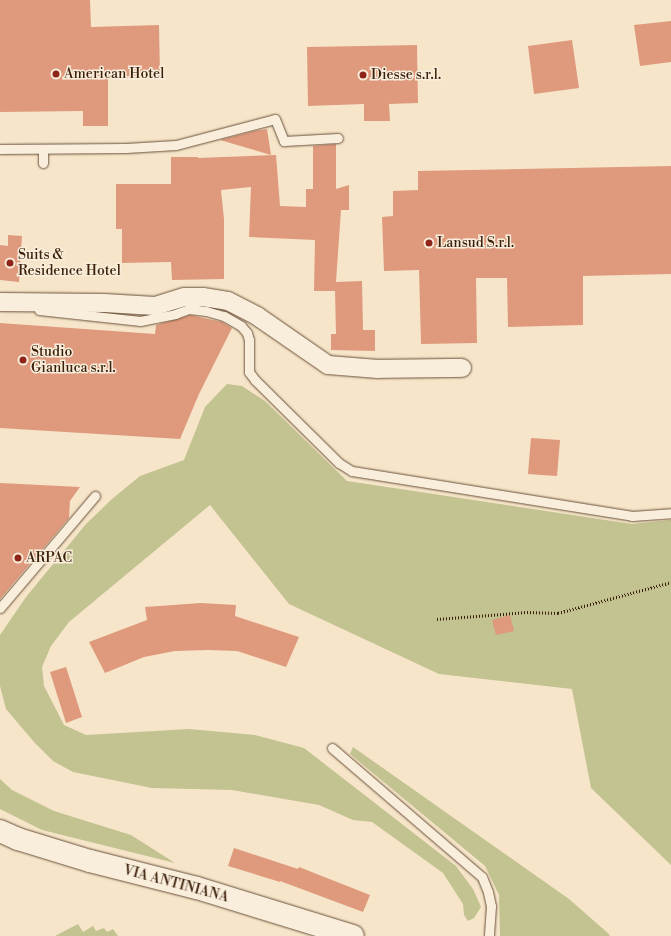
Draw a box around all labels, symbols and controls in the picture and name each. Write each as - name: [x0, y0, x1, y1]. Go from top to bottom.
- place label: American Hotel: [64, 66, 164, 82]
- place label: Diesse s.r.l.: [371, 67, 441, 83]
- marker: American Hotel: [51, 69, 61, 79]
- marker: Diesse s.r.l.: [358, 70, 368, 80]
- place label: Lansud S.r.l.: [437, 235, 514, 251]
- marker: Lansud S.r.l.: [424, 238, 434, 248]
- place label: Suits & Residence Hotel: [18, 247, 121, 280]
- marker: Suits & Residence Hotel: [5, 258, 15, 268]
- place label: Studio Gianluca s.r.l.: [31, 344, 116, 376]
- marker: Studio Gianluca s.r.l.: [18, 355, 28, 365]
- place label: ARPAC: [26, 550, 72, 566]
- marker: ARPAC: [13, 553, 23, 563]
- street label: VIA ANTINIANA: [122, 862, 230, 906]

